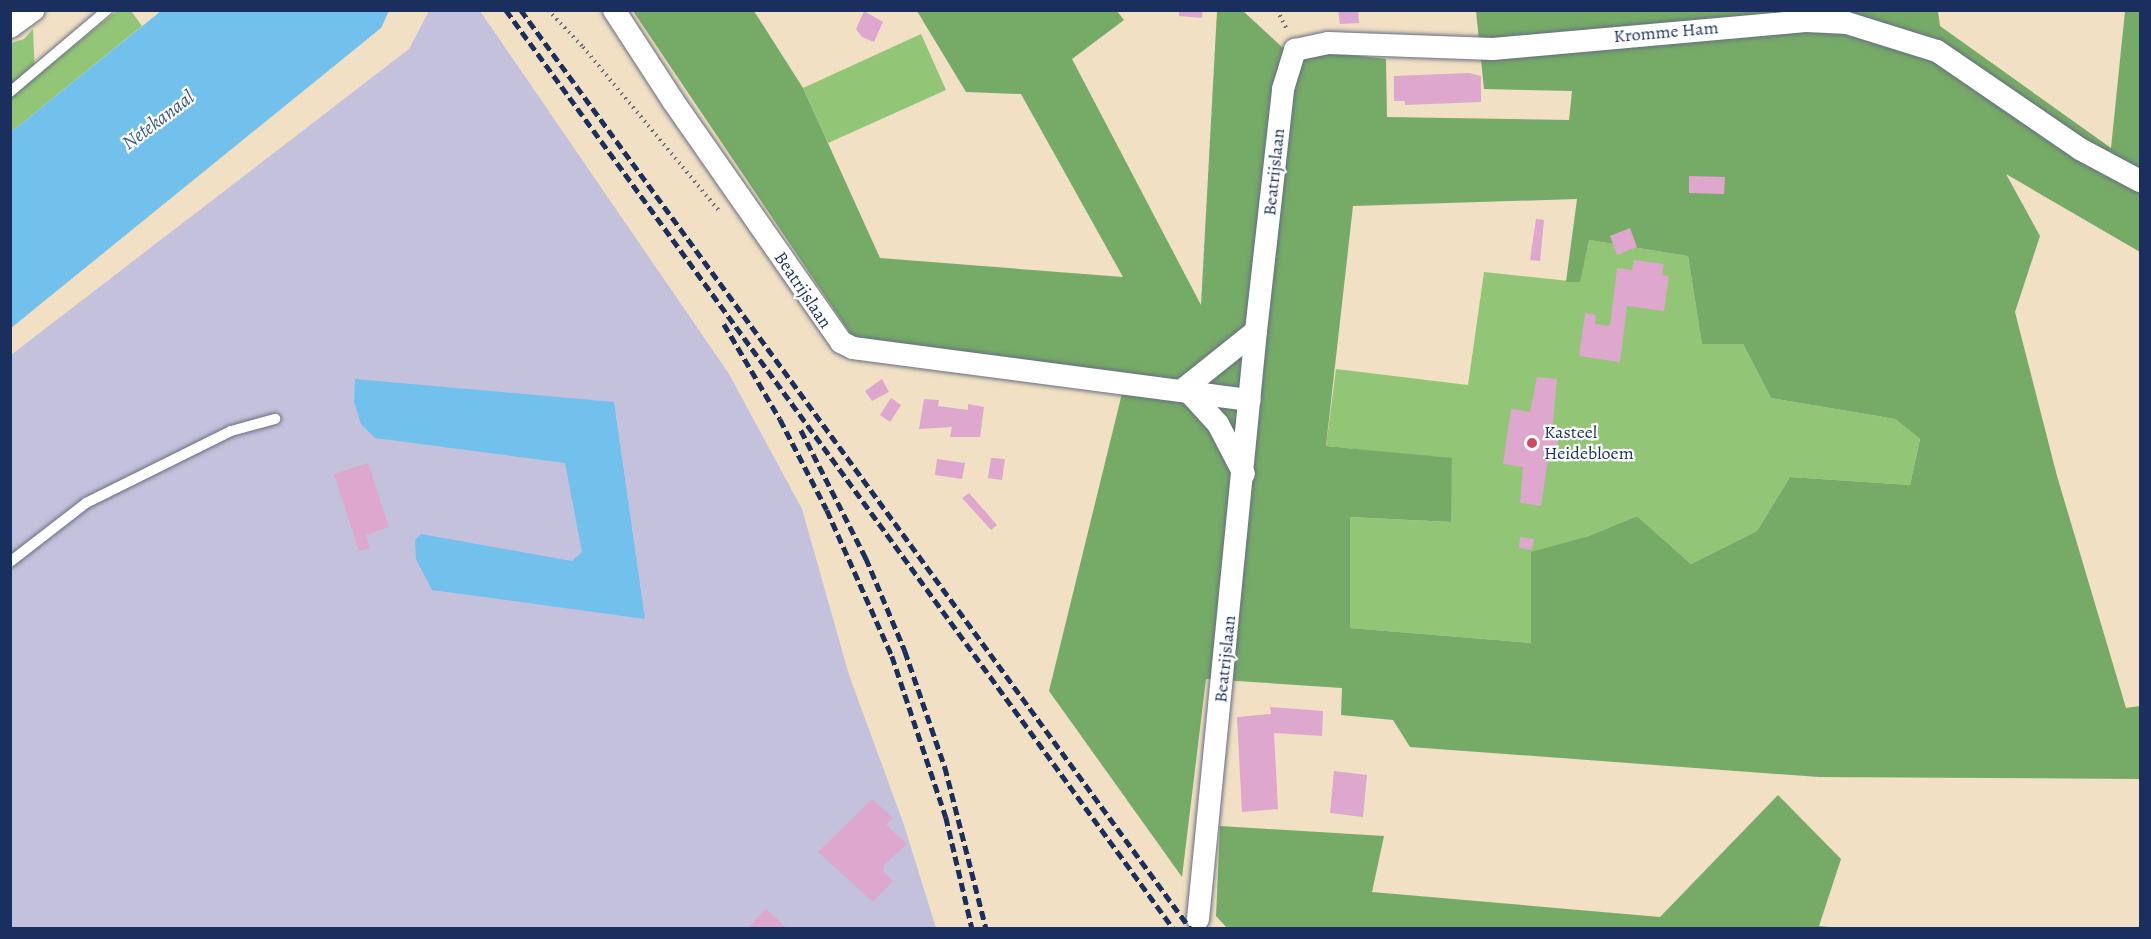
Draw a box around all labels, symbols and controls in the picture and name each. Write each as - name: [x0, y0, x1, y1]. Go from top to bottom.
- street label: Kromme Ham: [1613, 17, 1719, 47]
- water label: Netekanaal: [117, 85, 199, 155]
- street label: Beatrijslaan: [1259, 127, 1289, 217]
- street label: Beatrijslaan: [770, 248, 836, 332]
- place label: Kasteel Heidebloem: [1544, 422, 1634, 464]
- marker: Kasteel Heidebloem: [1525, 436, 1539, 450]
- street label: Beatrijslaan: [1210, 614, 1240, 704]

